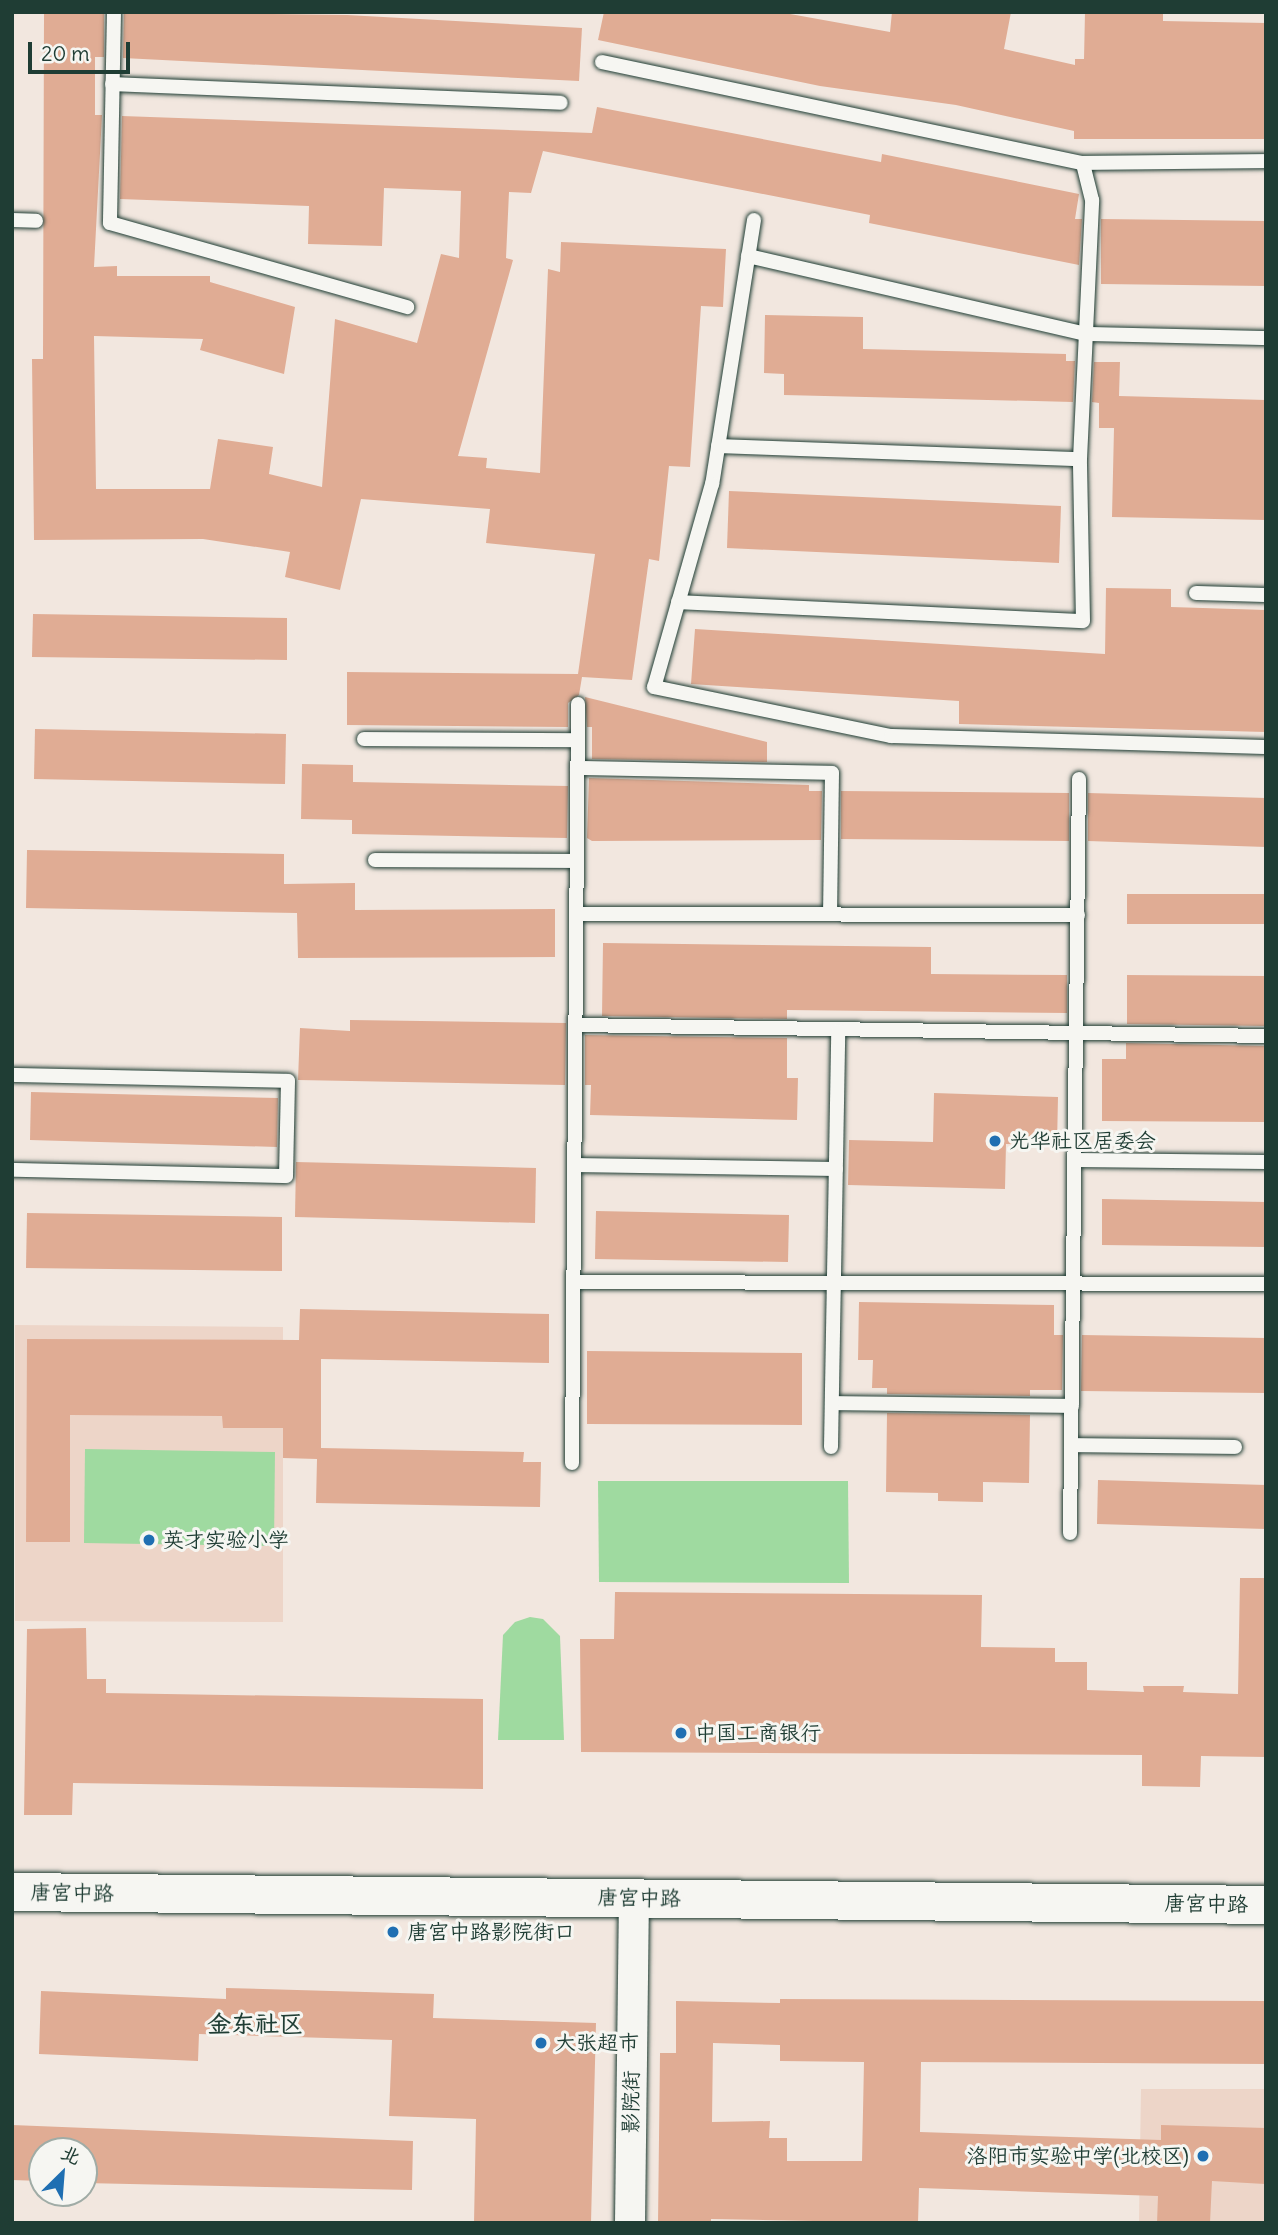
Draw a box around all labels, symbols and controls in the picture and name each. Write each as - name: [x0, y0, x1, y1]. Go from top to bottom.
- scale bar: [32, 28, 133, 72]
- text: 20 m: [41, 40, 90, 67]
- place label: 光华社区居委会: [1009, 1128, 1156, 1154]
- marker: 光华社区居委会: [987, 1133, 1003, 1149]
- place label: 英才实验小学: [163, 1527, 289, 1553]
- marker: 英才实验小学: [141, 1532, 157, 1548]
- place label: 中国工商银行: [695, 1720, 821, 1746]
- marker: 中国工商银行: [673, 1725, 689, 1741]
- street label: 唐宫中路: [30, 1880, 114, 1906]
- street label: 唐宫中路: [597, 1885, 681, 1911]
- street label: 唐宫中路: [1164, 1891, 1248, 1917]
- place label: 唐宫中路影院街口: [407, 1919, 575, 1945]
- marker: 唐宫中路影院街口: [385, 1924, 401, 1940]
- district label: 金东社区: [207, 2010, 303, 2038]
- place label: 大张超市: [555, 2030, 639, 2056]
- marker: 大张超市: [533, 2035, 549, 2051]
- street label: 影院街: [618, 2070, 644, 2134]
- north arrow: [28, 2137, 98, 2207]
- text: 北: [57, 2140, 85, 2170]
- place label: 洛阳市实验中学(北校区): [966, 2143, 1189, 2169]
- marker: 洛阳市实验中学(北校区): [1195, 2148, 1211, 2164]

